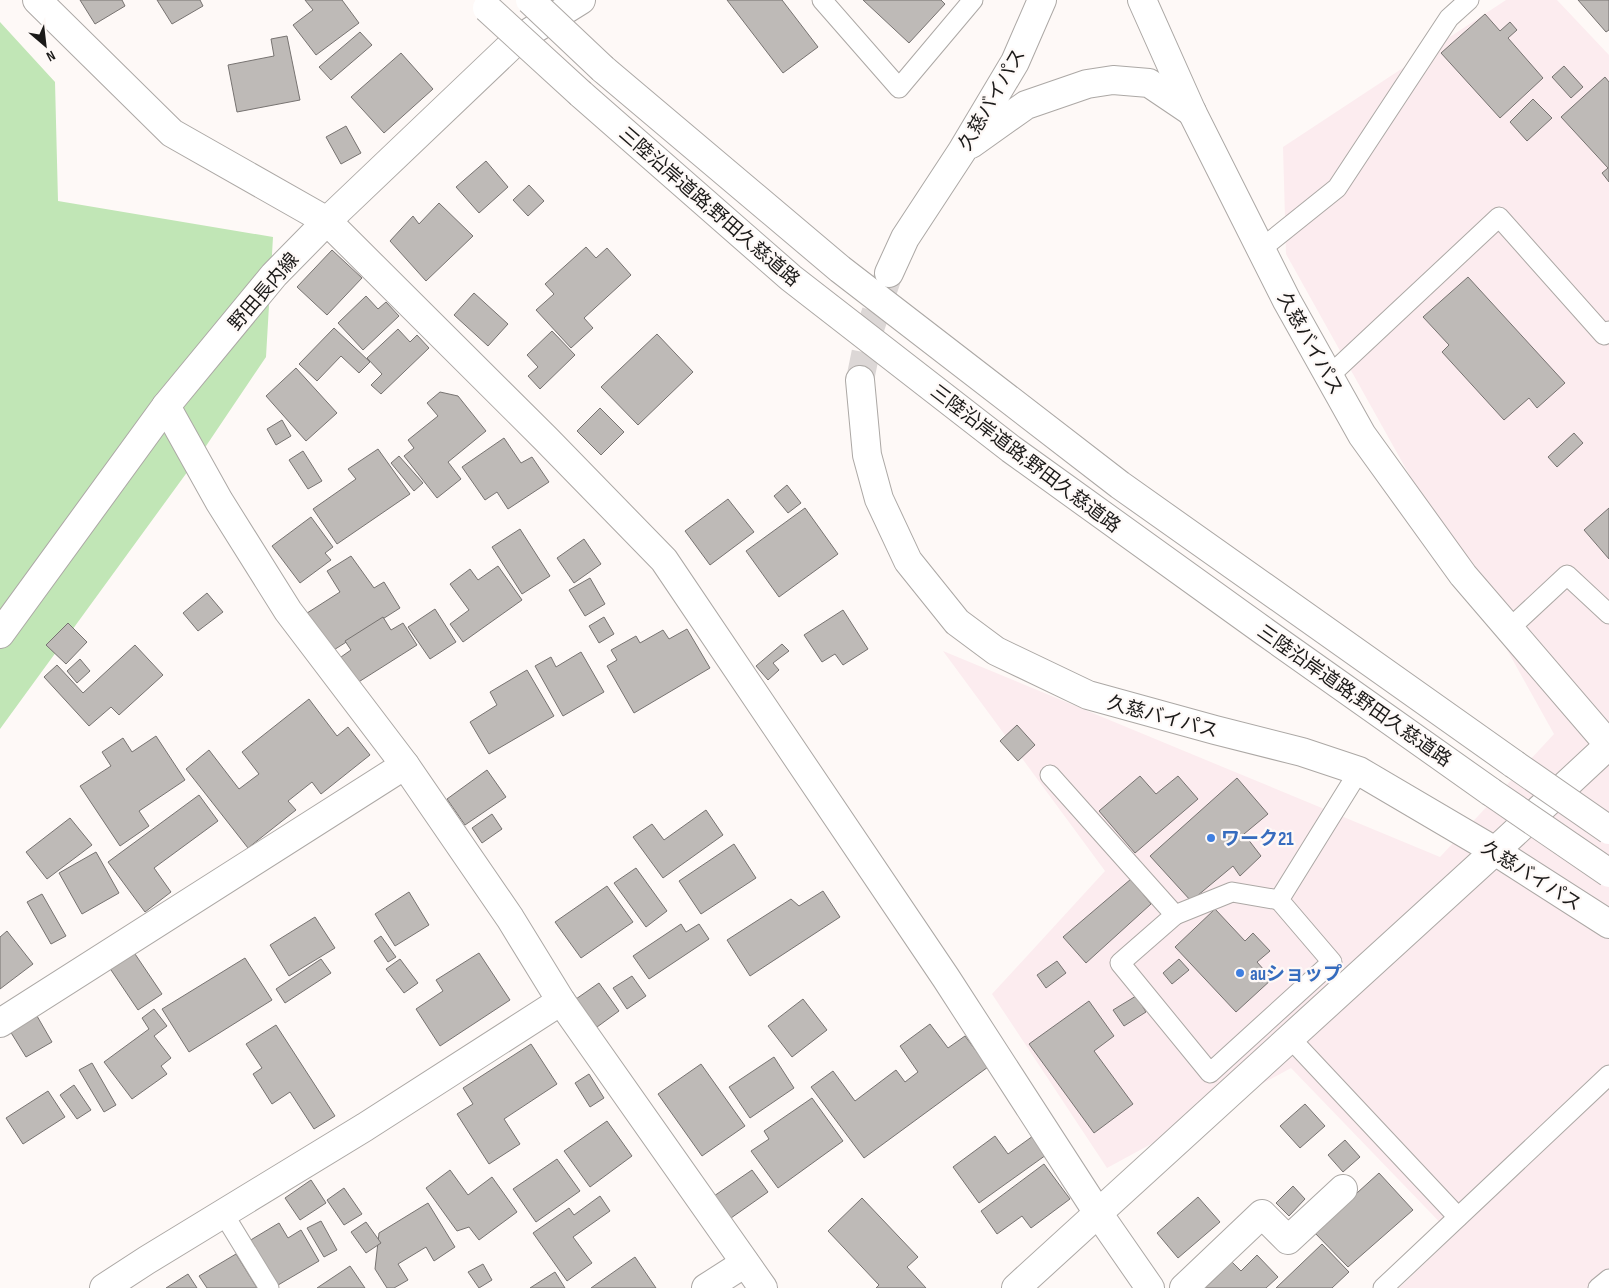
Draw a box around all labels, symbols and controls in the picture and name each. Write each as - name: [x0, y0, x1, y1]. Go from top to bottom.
- north arrow: [20, 20, 70, 70]
- street label: 久慈バイパス: [954, 45, 1031, 155]
- text: N: [44, 47, 58, 65]
- street label: 三陸沿岸道路;野田久慈道路: [614, 122, 804, 292]
- street label: 野田長内線: [224, 249, 304, 335]
- street label: 久慈バイパス: [1272, 288, 1347, 399]
- street label: 三陸沿岸道路;野田久慈道路: [926, 380, 1125, 538]
- street label: 三陸沿岸道路;野田久慈道路: [1253, 620, 1456, 772]
- street label: 久慈バイパス: [1105, 692, 1220, 743]
- place label: ワーク21: [1221, 828, 1294, 851]
- marker: ワーク21: [1205, 832, 1217, 844]
- street label: 久慈バイパス: [1477, 836, 1585, 916]
- place label: auショップ: [1250, 963, 1342, 986]
- marker: auショップ: [1234, 967, 1246, 979]

